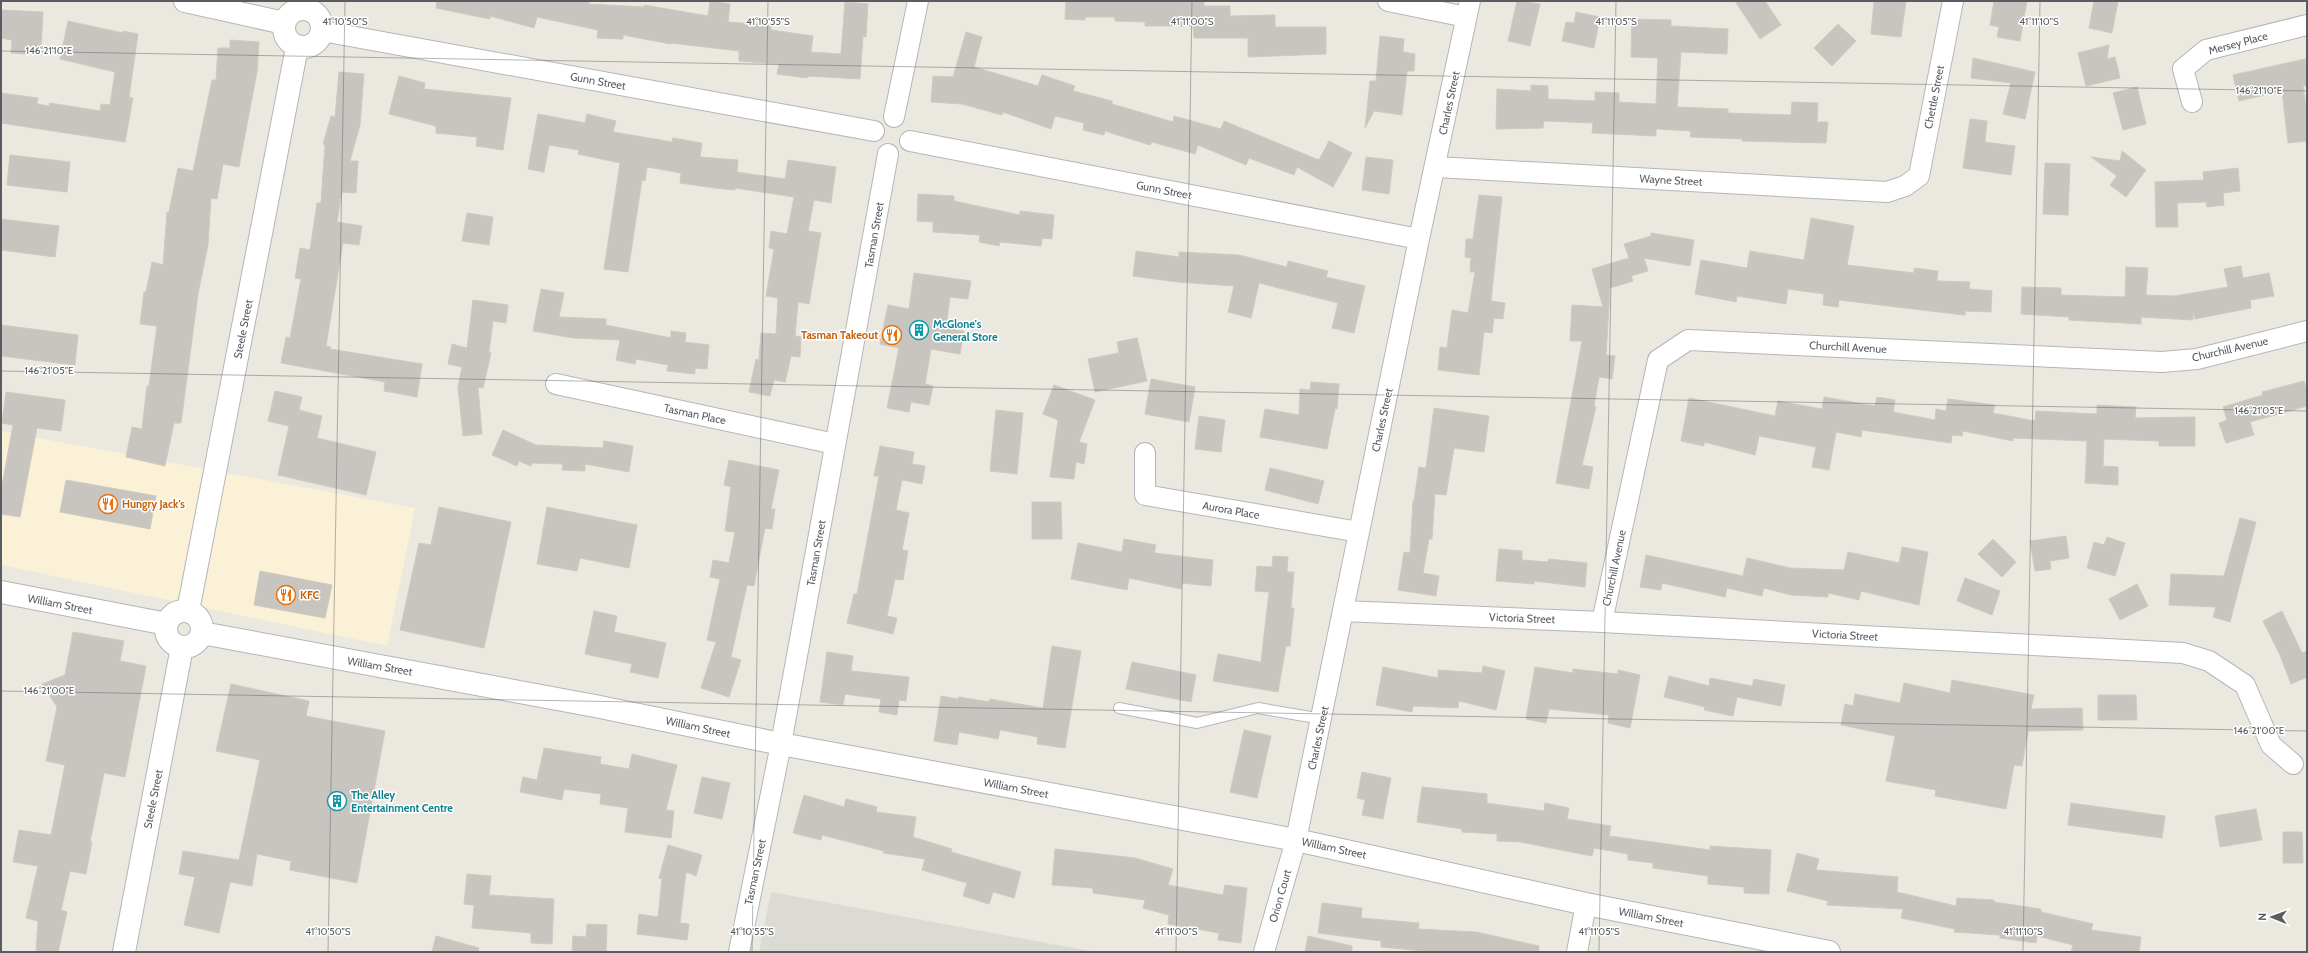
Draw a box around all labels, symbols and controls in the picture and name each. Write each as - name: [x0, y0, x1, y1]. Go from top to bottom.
- text: 41°10'50"S: [322, 15, 368, 28]
- text: 41°10'55"S: [746, 15, 790, 28]
- text: 41°11'00"S: [1170, 15, 1214, 28]
- text: 41°11'05"S: [1595, 15, 1637, 28]
- text: 41°11'10"S: [2019, 15, 2059, 28]
- street label: Mersey Place: [2207, 28, 2269, 58]
- text: 146°21'10"E: [26, 44, 73, 57]
- street label: Chettle Street: [1921, 64, 1947, 130]
- street label: Gunn Street: [569, 69, 627, 93]
- street label: Charles Street: [1435, 69, 1463, 136]
- text: 146°21'10"E: [2236, 84, 2283, 97]
- street label: Wayne Street: [1639, 171, 1703, 189]
- street label: Gunn Street: [1135, 178, 1193, 202]
- street label: Tasman Street: [861, 201, 887, 269]
- street label: Steele Street: [230, 298, 256, 360]
- place label: McGlone's General Store: [933, 317, 998, 344]
- building icon: McGlone's General Store: [908, 319, 930, 341]
- restaurant icon: Tasman Takeout: [881, 324, 903, 346]
- place label: Tasman Takeout: [801, 328, 878, 342]
- street label: Churchill Avenue: [2191, 333, 2270, 365]
- street label: Churchill Avenue: [1809, 338, 1888, 356]
- text: 146°21'05"E: [25, 364, 74, 377]
- street label: Charles Street: [1368, 386, 1396, 453]
- street label: Tasman Place: [663, 401, 728, 427]
- text: 146°21'05"E: [2235, 404, 2284, 417]
- restaurant icon: Hungry Jack's: [97, 493, 119, 515]
- place label: Hungry Jack's: [122, 497, 185, 511]
- street label: Aurora Place: [1201, 498, 1261, 522]
- street label: Tasman Street: [803, 519, 829, 587]
- street label: Churchill Avenue: [1599, 528, 1629, 607]
- restaurant icon: KFC: [275, 584, 297, 606]
- place label: KFC: [300, 588, 320, 602]
- street label: William Street: [26, 591, 94, 617]
- street label: Victoria Street: [1489, 610, 1556, 626]
- street label: Victoria Street: [1812, 626, 1879, 644]
- street label: William Street: [346, 653, 414, 679]
- text: 146°21'00"E: [24, 684, 75, 697]
- street label: Charles Street: [1304, 704, 1332, 771]
- street label: William Street: [664, 713, 732, 741]
- text: 146°21'00"E: [2234, 724, 2285, 737]
- street label: Steele Street: [140, 768, 166, 830]
- street label: William Street: [982, 775, 1050, 801]
- place label: The Alley Entertainment Centre: [351, 788, 453, 815]
- building icon: The Alley Entertainment Centre: [326, 790, 348, 812]
- street label: William Street: [1300, 834, 1368, 862]
- street label: Tasman Street: [741, 838, 769, 906]
- street label: Orion Court: [1266, 868, 1294, 924]
- north arrow: [2252, 897, 2292, 937]
- street label: William Street: [1617, 904, 1685, 930]
- text: N: [2255, 913, 2269, 921]
- text: 41°10'50"S: [305, 925, 351, 938]
- text: 41°10'55"S: [730, 925, 774, 938]
- text: 41°11'00"S: [1154, 925, 1198, 938]
- text: 41°11'05"S: [1578, 925, 1620, 938]
- text: 41°11'10"S: [2003, 925, 2043, 938]

